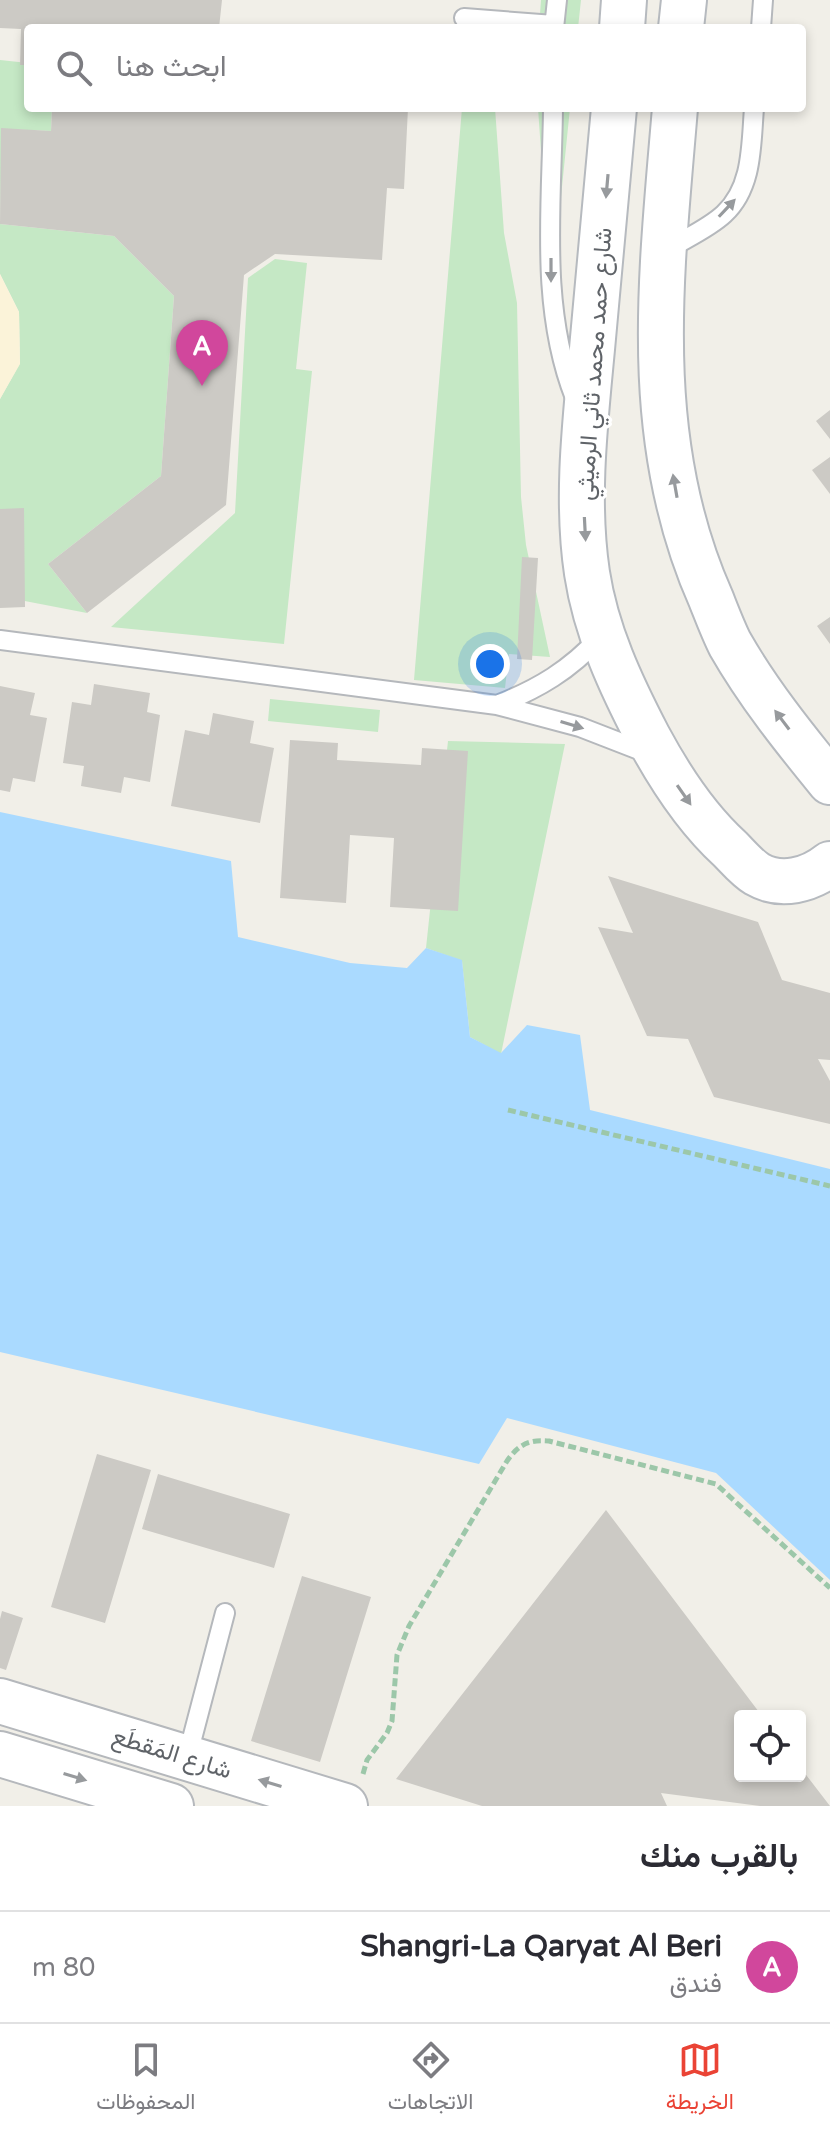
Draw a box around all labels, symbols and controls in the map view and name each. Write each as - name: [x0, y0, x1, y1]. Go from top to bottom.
- search box: [24, 24, 806, 112]
- icon: search: [52, 46, 96, 90]
- text: ابحث هنا: [116, 48, 227, 85]
- one-way arrow: [600, 174, 613, 199]
- one-way arrow: [717, 199, 735, 218]
- street label: شارع حمد محمد ثاني الرميثي: [570, 227, 622, 502]
- one-way arrow: [545, 258, 557, 283]
- pin: A: [176, 320, 228, 386]
- one-way arrow: [668, 474, 680, 499]
- one-way arrow: [579, 517, 592, 542]
- your location: [470, 644, 510, 684]
- one-way arrow: [775, 710, 791, 730]
- one-way arrow: [561, 719, 585, 731]
- one-way arrow: [676, 784, 691, 805]
- map controls: [734, 1710, 806, 1782]
- button: locate: [734, 1710, 806, 1782]
- street label: شارع المَقطَع: [108, 1722, 235, 1787]
- one-way arrow: [63, 1771, 87, 1784]
- one-way arrow: [258, 1776, 282, 1789]
- text: بالقرب منك: [640, 1836, 798, 1877]
- text: Shangri-La Qaryat Al Beri: [360, 1928, 722, 1965]
- text: 80 m: [32, 1952, 95, 1983]
- text: A: [762, 1952, 782, 1983]
- text: فندق: [670, 1968, 722, 1999]
- tab: المحفوظات: [96, 2038, 195, 2121]
- tab: الاتجاهات: [388, 2038, 473, 2121]
- tab: الخريطة: [666, 2038, 734, 2121]

